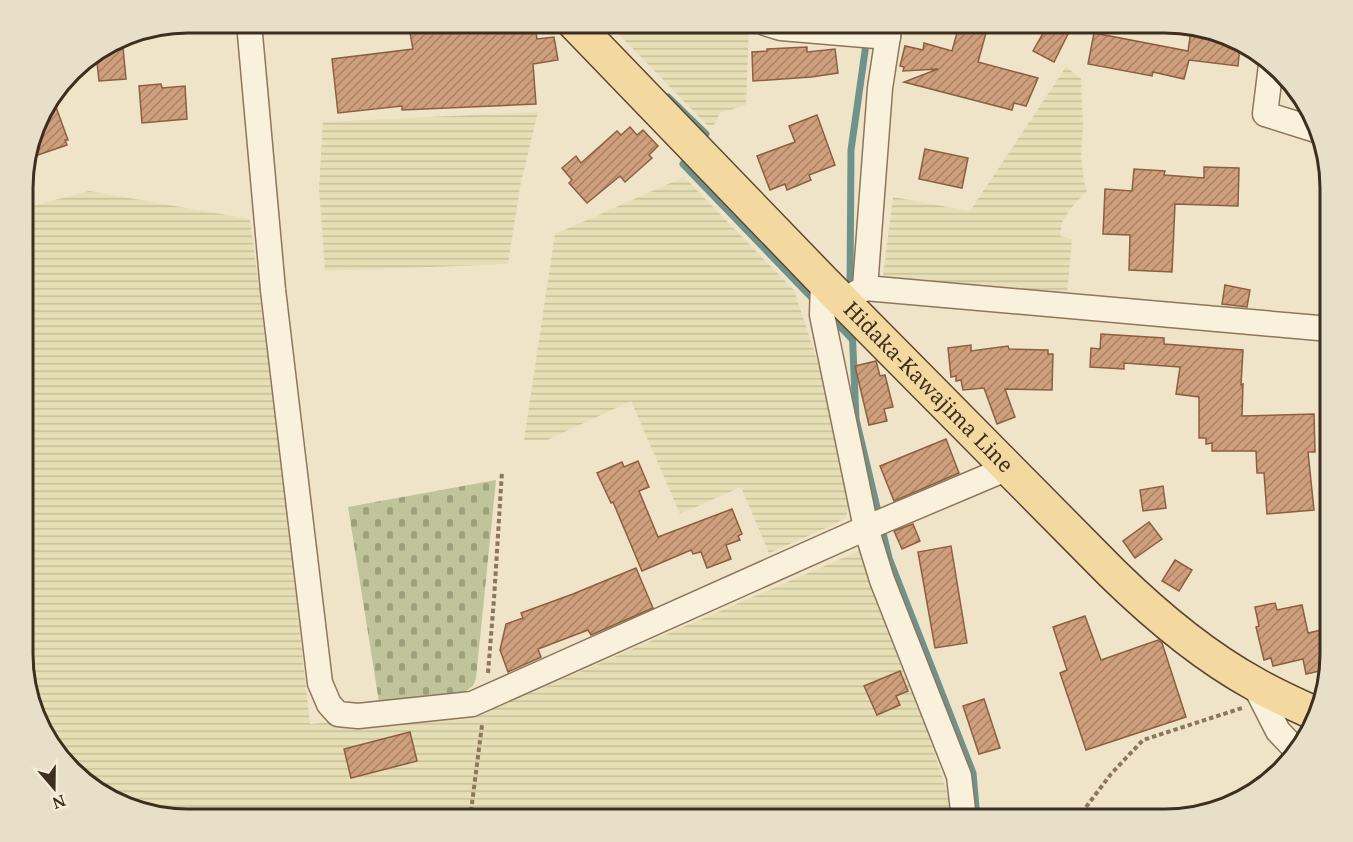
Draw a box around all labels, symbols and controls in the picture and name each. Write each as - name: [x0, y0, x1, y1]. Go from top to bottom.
- street label: Hidaka-Kawajima Line: [838, 295, 1020, 478]
- north arrow: [24, 758, 84, 818]
- text: N: [49, 790, 69, 815]

